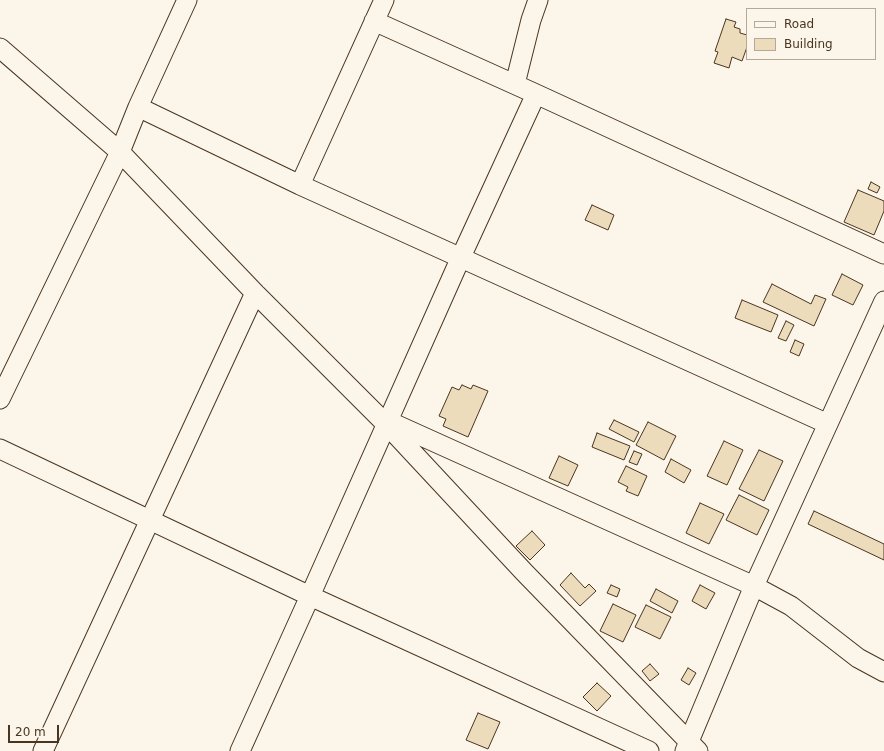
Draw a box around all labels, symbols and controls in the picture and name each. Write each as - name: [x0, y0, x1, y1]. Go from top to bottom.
- legend: [746, 8, 876, 60]
- text: Road: [784, 17, 814, 31]
- text: Building: [784, 37, 833, 51]
- scale bar: [10, 717, 61, 743]
- text: 20 m: [15, 725, 46, 739]

